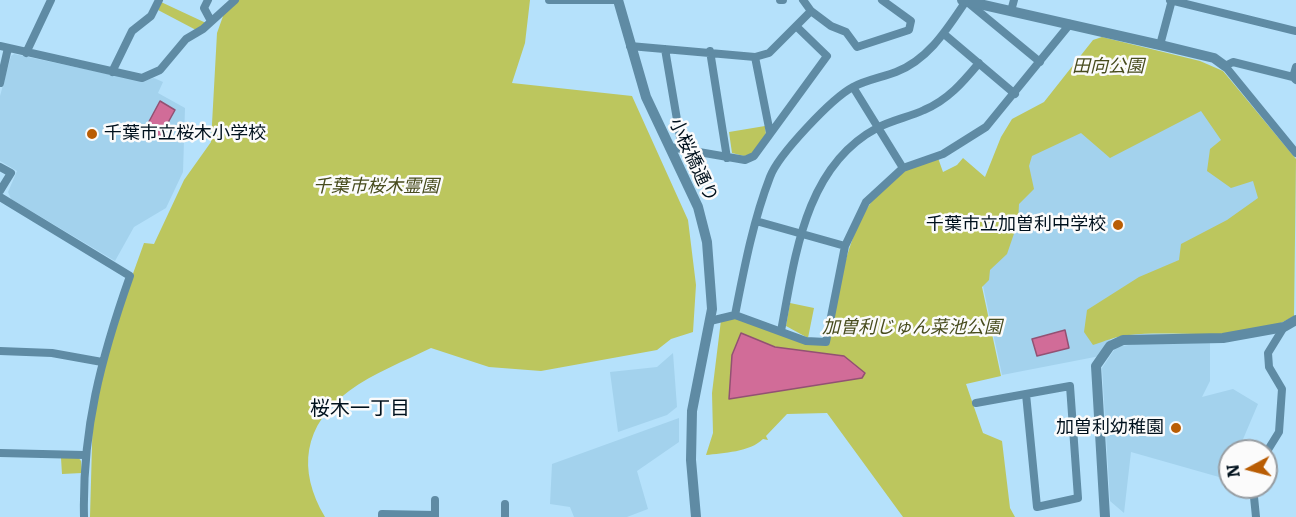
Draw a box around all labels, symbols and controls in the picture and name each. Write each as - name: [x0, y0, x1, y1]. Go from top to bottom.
- park label: 田向公園: [1072, 56, 1144, 78]
- street label: 小桜橋通り: [664, 115, 722, 205]
- place label: 千葉市立桜木小学校: [104, 123, 266, 145]
- marker: 千葉市立桜木小学校: [85, 127, 99, 141]
- park label: 千葉市桜木霊園: [313, 176, 439, 198]
- place label: 千葉市立加曽利中学校: [926, 214, 1106, 236]
- marker: 千葉市立加曽利中学校: [1111, 218, 1125, 232]
- park label: 加曽利じゅん菜池公園: [822, 317, 1002, 339]
- district label: 桜木一丁目: [310, 397, 410, 421]
- place label: 加曽利幼稚園: [1056, 417, 1164, 439]
- marker: 加曽利幼稚園: [1169, 421, 1183, 435]
- north arrow: [1218, 439, 1278, 499]
- text: N: [1219, 463, 1245, 479]

